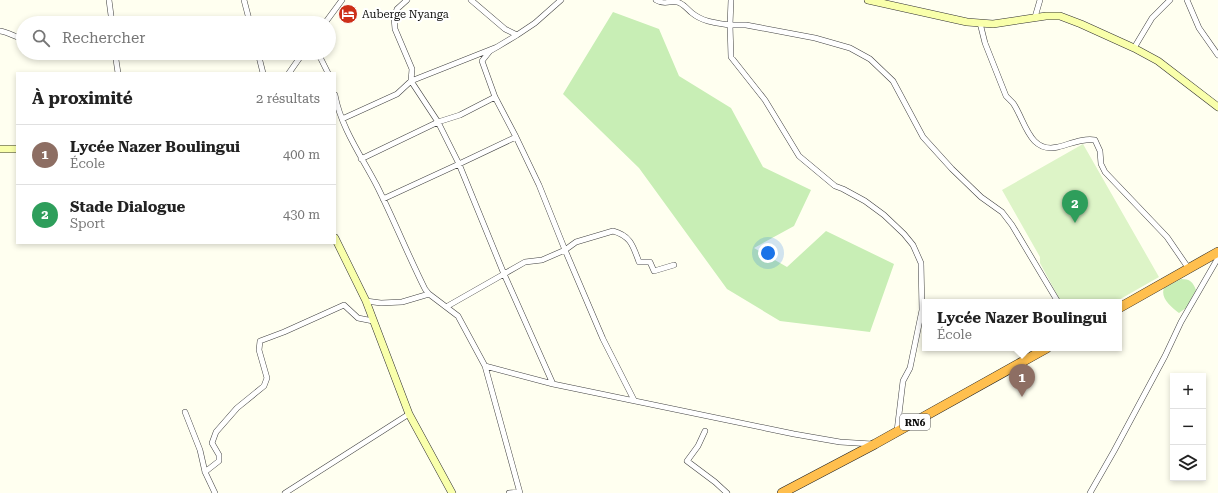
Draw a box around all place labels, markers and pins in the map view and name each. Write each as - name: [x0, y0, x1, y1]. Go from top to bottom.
- hotel icon: Auberge Nyanga: [337, 3, 359, 25]
- place label: Auberge Nyanga: [362, 8, 449, 21]
- pin: 2: [1062, 190, 1088, 223]
- pin: 1: [1009, 364, 1035, 397]

